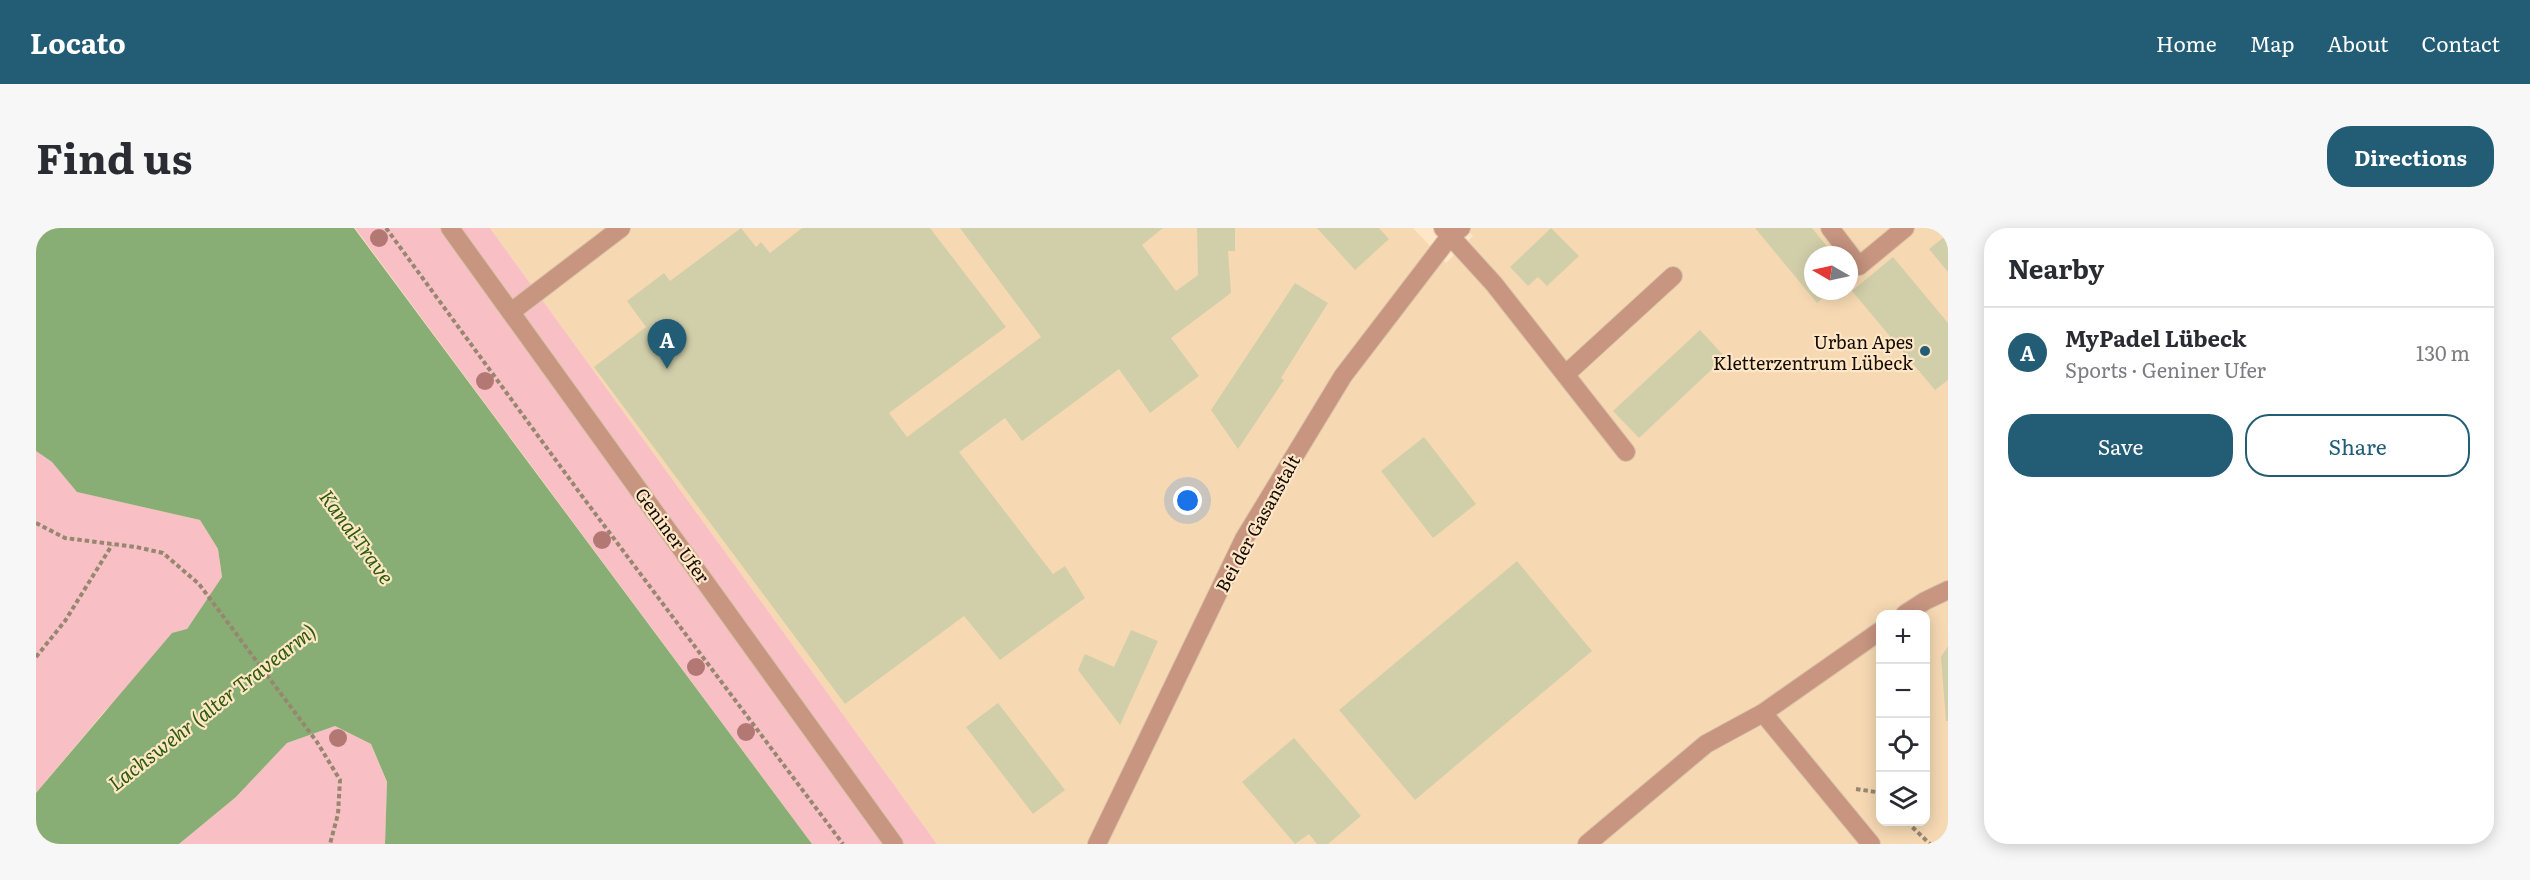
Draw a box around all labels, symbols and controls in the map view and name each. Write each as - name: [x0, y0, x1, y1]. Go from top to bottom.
- text: Locato: [30, 21, 126, 63]
- text: Home: [2156, 27, 2217, 58]
- text: Map: [2250, 27, 2294, 58]
- text: About: [2327, 27, 2389, 58]
- text: Contact: [2422, 27, 2500, 58]
- text: Find us: [36, 125, 193, 187]
- button: Directions: [2327, 126, 2494, 187]
- north arrow: [1804, 246, 1858, 300]
- text: Nearby: [2008, 248, 2104, 287]
- pin: A: [648, 320, 686, 369]
- text: MyPadel Lübeck: [2065, 321, 2247, 354]
- place label: Urban Apes Kletterzentrum Lübeck: [1713, 328, 1914, 376]
- text: A: [2020, 337, 2035, 367]
- text: 130 m: [2416, 337, 2470, 367]
- marker: Urban Apes Kletterzentrum Lübeck: [1918, 344, 1932, 358]
- text: Sports · Geniner Ufer: [2065, 354, 2266, 384]
- button: Save: [2008, 414, 2233, 477]
- button: Share: [2245, 414, 2470, 477]
- street label: Bei der Gasanstalt: [1208, 449, 1306, 597]
- street label: Geniner Ufer: [629, 482, 717, 589]
- water label: Kanal-Trave: [313, 483, 403, 589]
- your location: [1173, 486, 1202, 515]
- map controls: [1876, 610, 1930, 826]
- button: +: [1876, 610, 1930, 664]
- water label: Lachswehr (alter Travearm): [101, 615, 321, 797]
- button: −: [1876, 664, 1930, 718]
- button: locate: [1876, 718, 1930, 772]
- button: layers: [1876, 772, 1930, 826]

